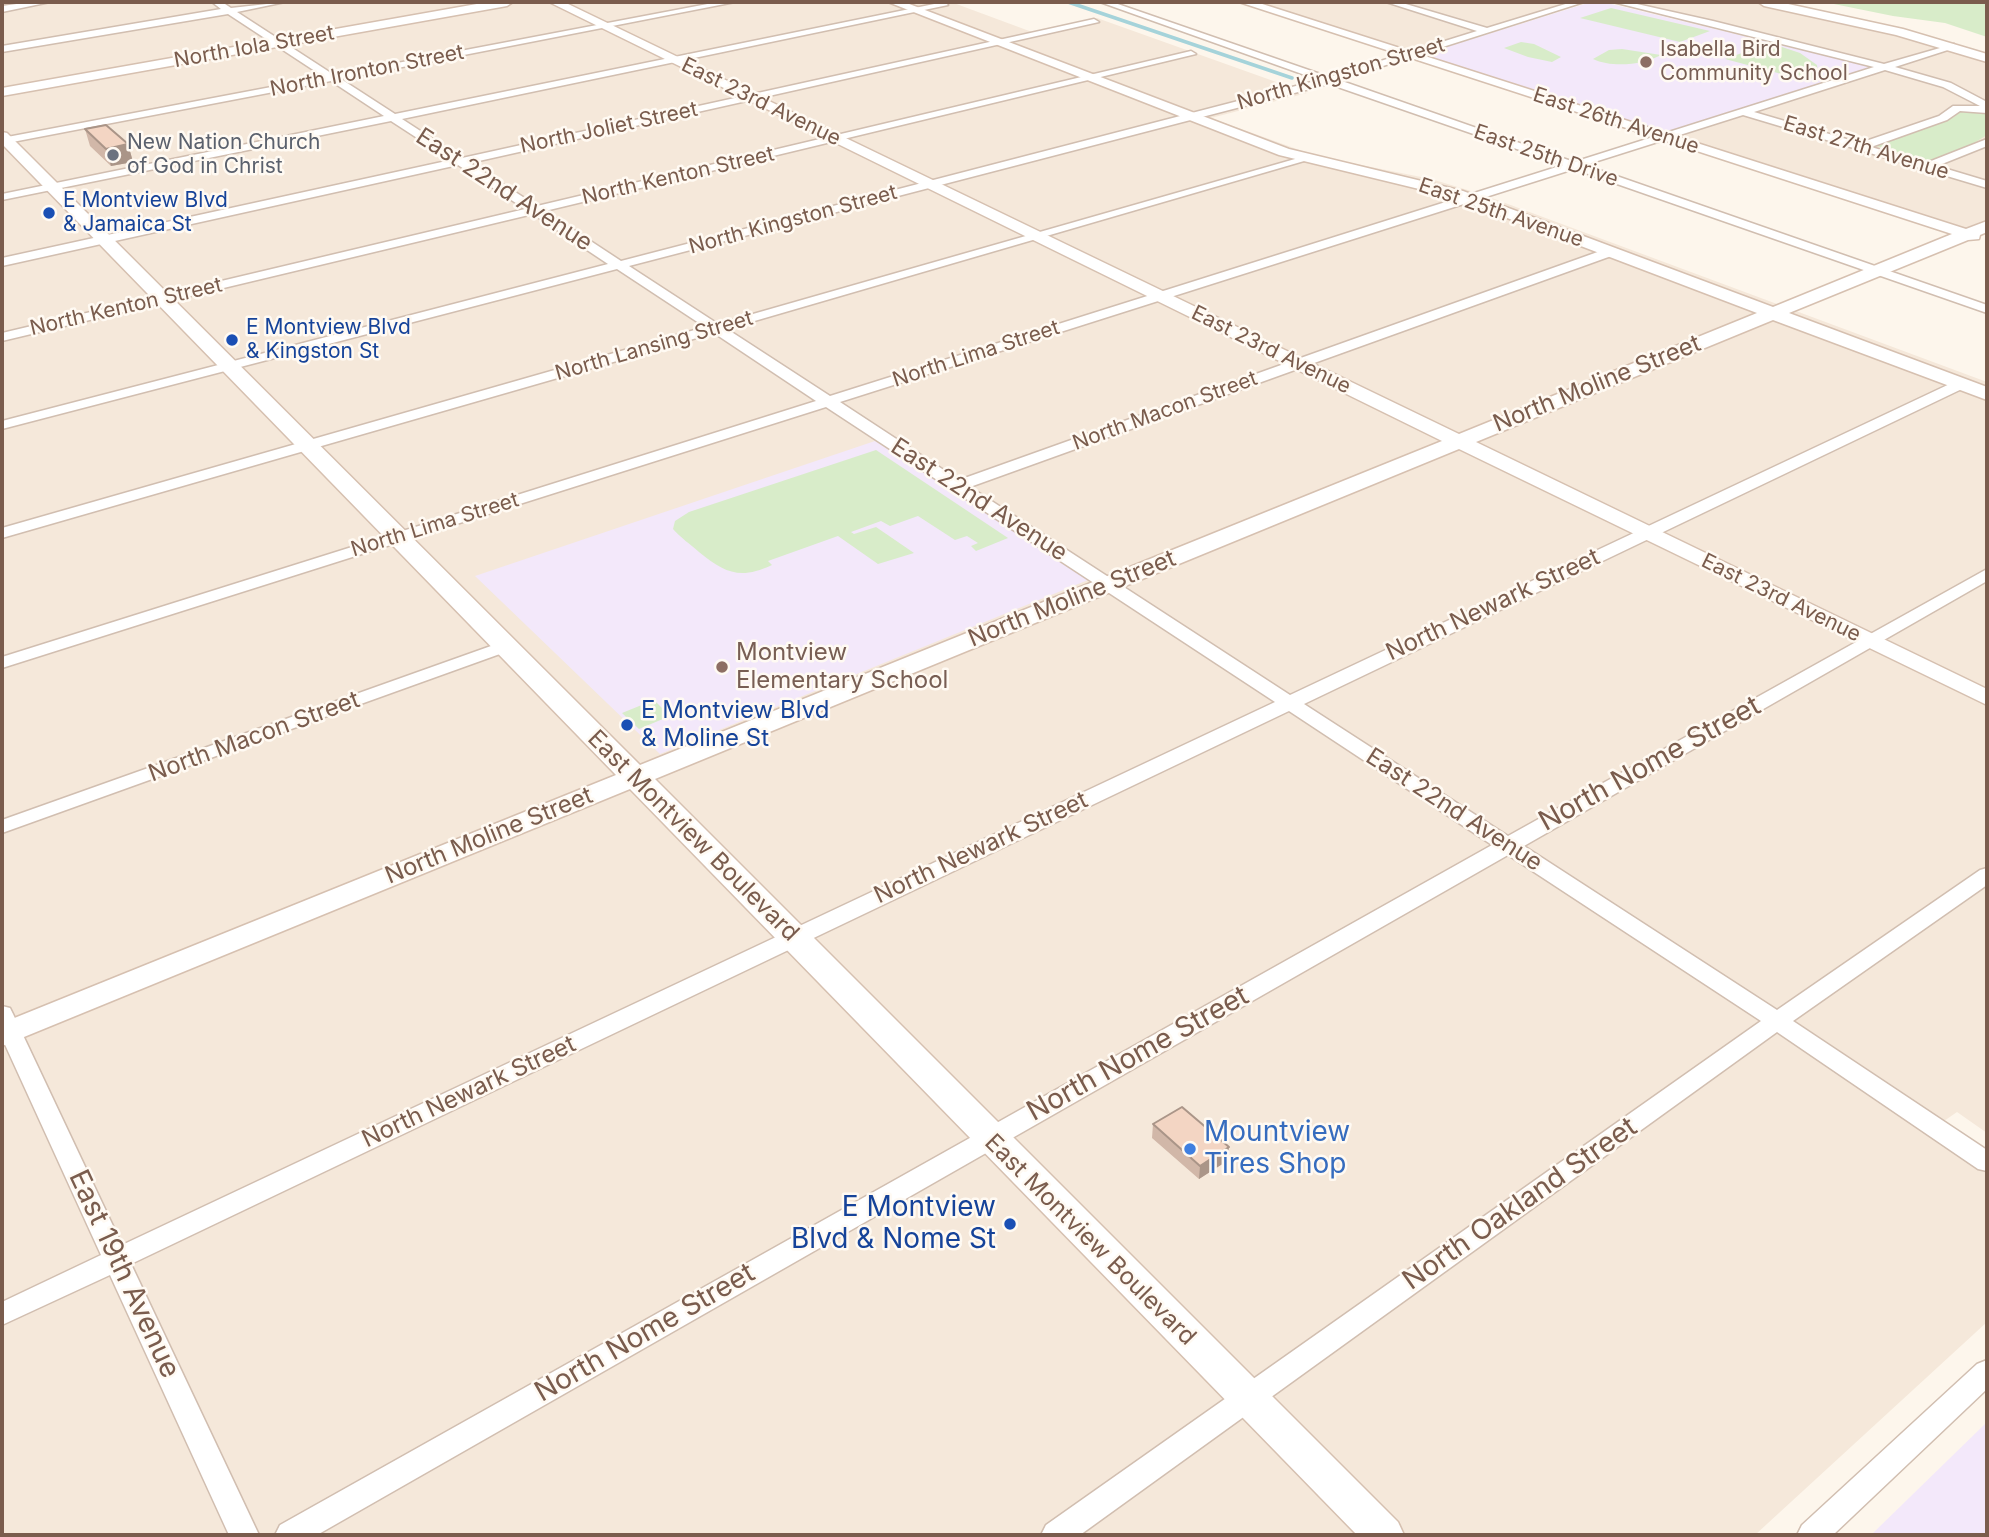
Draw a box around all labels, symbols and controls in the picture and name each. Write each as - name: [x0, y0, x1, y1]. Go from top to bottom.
- street label: North Iola Street: [172, 21, 336, 73]
- street label: North Kingston Street: [1234, 32, 1448, 116]
- place label: Isabella Bird Community School: [1660, 37, 1848, 87]
- street label: North Ironton Street: [268, 40, 466, 102]
- street label: East 23rd Avenue: [677, 53, 845, 151]
- marker: Isabella Bird Community School: [1638, 54, 1654, 70]
- street label: East 26th Avenue: [1530, 82, 1702, 160]
- street label: North Joliet Street: [518, 97, 700, 159]
- street label: East 27th Avenue: [1780, 111, 1952, 185]
- street label: East 25th Drive: [1470, 119, 1622, 193]
- street label: East 22nd Avenue: [410, 122, 598, 258]
- place label: New Nation Church of God in Christ: [127, 130, 320, 180]
- street label: North Kenton Street: [579, 142, 777, 210]
- marker: New Nation Church of God in Christ: [105, 147, 121, 163]
- street label: East 25th Avenue: [1415, 173, 1587, 253]
- street label: North Kingston Street: [686, 180, 900, 260]
- place label: E Montview Blvd & Jamaica St: [63, 188, 228, 238]
- marker: E Montview Blvd & Jamaica St: [41, 205, 57, 221]
- street label: North Kenton Street: [27, 273, 225, 341]
- street label: East 23rd Avenue: [1187, 301, 1355, 399]
- street label: North Lansing Street: [552, 306, 756, 386]
- place label: E Montview Blvd & Kingston St: [246, 315, 411, 365]
- street label: North Lima Street: [889, 315, 1063, 393]
- street label: North Moline Street: [1489, 329, 1705, 439]
- marker: E Montview Blvd & Kingston St: [224, 332, 240, 348]
- street label: North Macon Street: [1069, 366, 1261, 456]
- street label: East 22nd Avenue: [885, 432, 1073, 568]
- street label: North Lima Street: [348, 487, 522, 563]
- street label: North Newark Street: [1382, 543, 1604, 667]
- street label: North Moline Street: [964, 544, 1180, 654]
- street label: East 23rd Avenue: [1697, 549, 1865, 647]
- place label: Montview Elementary School: [736, 639, 948, 695]
- marker: Montview Elementary School: [714, 659, 730, 675]
- street label: North Macon Street: [144, 685, 364, 789]
- street label: North Nome Street: [1533, 689, 1767, 839]
- place label: E Montview Blvd & Moline St: [641, 697, 829, 753]
- marker: E Montview Blvd & Moline St: [619, 717, 635, 733]
- street label: East Montview Boulevard: [581, 724, 805, 948]
- street label: East 22nd Avenue: [1360, 742, 1548, 878]
- street label: North Moline Street: [381, 781, 597, 891]
- street label: North Newark Street: [870, 786, 1092, 910]
- street label: North Nome Street: [1021, 979, 1255, 1129]
- street label: North Newark Street: [358, 1030, 580, 1154]
- street label: North Oakland Street: [1396, 1111, 1644, 1297]
- place label: Mountview Tires Shop: [1204, 1116, 1350, 1182]
- street label: East Montview Boulevard: [978, 1128, 1202, 1352]
- marker: Mountview Tires Shop: [1182, 1141, 1198, 1157]
- street label: East 19th Avenue: [61, 1165, 187, 1383]
- place label: E Montview Blvd & Nome St: [791, 1191, 996, 1257]
- marker: E Montview Blvd & Nome St: [1002, 1216, 1018, 1232]
- street label: North Nome Street: [529, 1256, 761, 1410]

